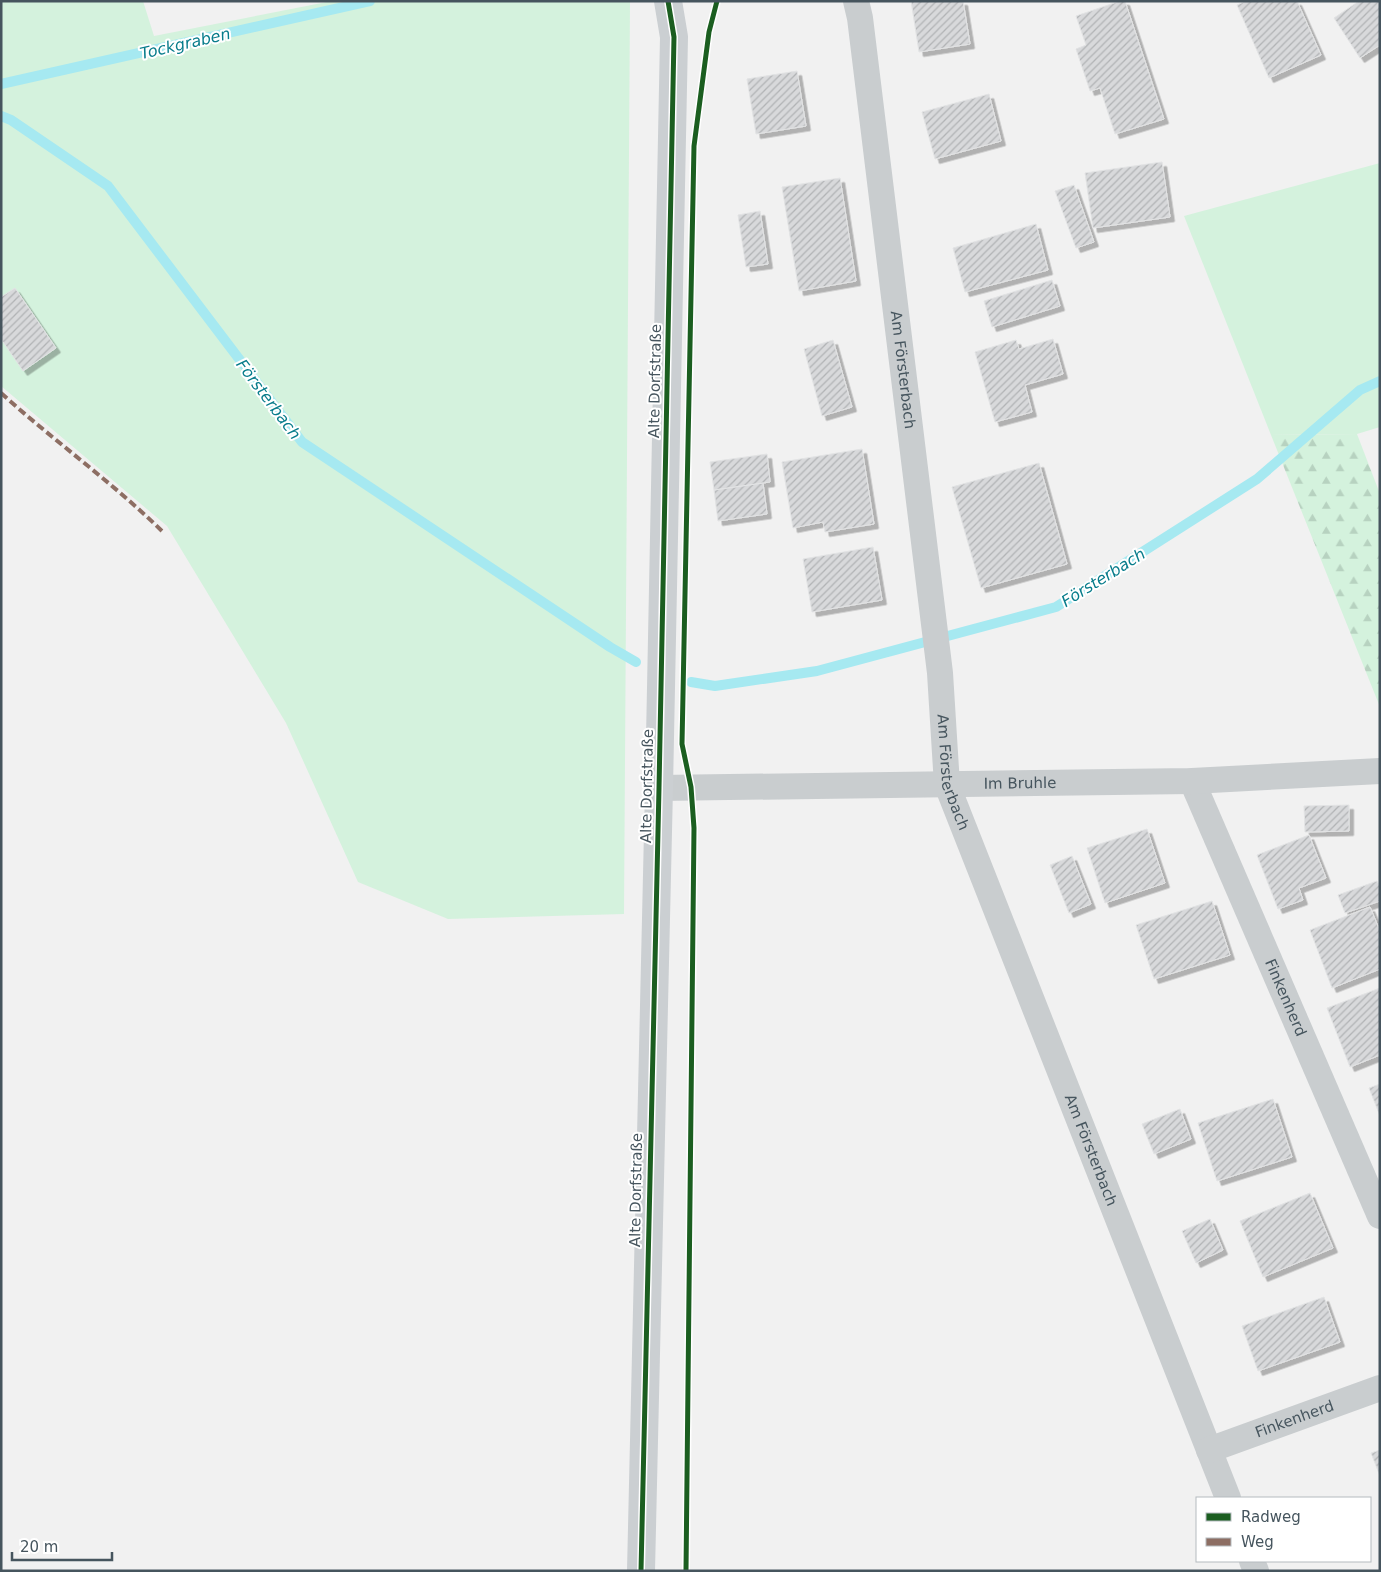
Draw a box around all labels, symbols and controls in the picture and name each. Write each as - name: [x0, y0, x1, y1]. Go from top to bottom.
- water label: Tockgraben: [138, 24, 232, 63]
- street label: Am Försterbach: [887, 310, 919, 430]
- street label: Alte Dorfstraße: [645, 324, 665, 438]
- water label: Försterbach: [232, 355, 305, 443]
- water label: Försterbach: [1058, 544, 1149, 611]
- street label: Am Försterbach: [934, 714, 973, 833]
- street label: Alte Dorfstraße: [637, 729, 657, 843]
- street label: Im Bruhle: [983, 774, 1056, 793]
- street label: Finkenherd: [1261, 956, 1310, 1039]
- street label: Am Försterbach: [1061, 1092, 1121, 1209]
- street label: Alte Dorfstraße: [626, 1133, 646, 1247]
- street label: Finkenherd: [1253, 1396, 1336, 1441]
- legend: [1196, 1497, 1371, 1562]
- text: Radweg: [1241, 1508, 1301, 1526]
- scale bar: [12, 1530, 112, 1562]
- text: Weg: [1241, 1533, 1274, 1551]
- text: 20 m: [20, 1538, 58, 1556]

